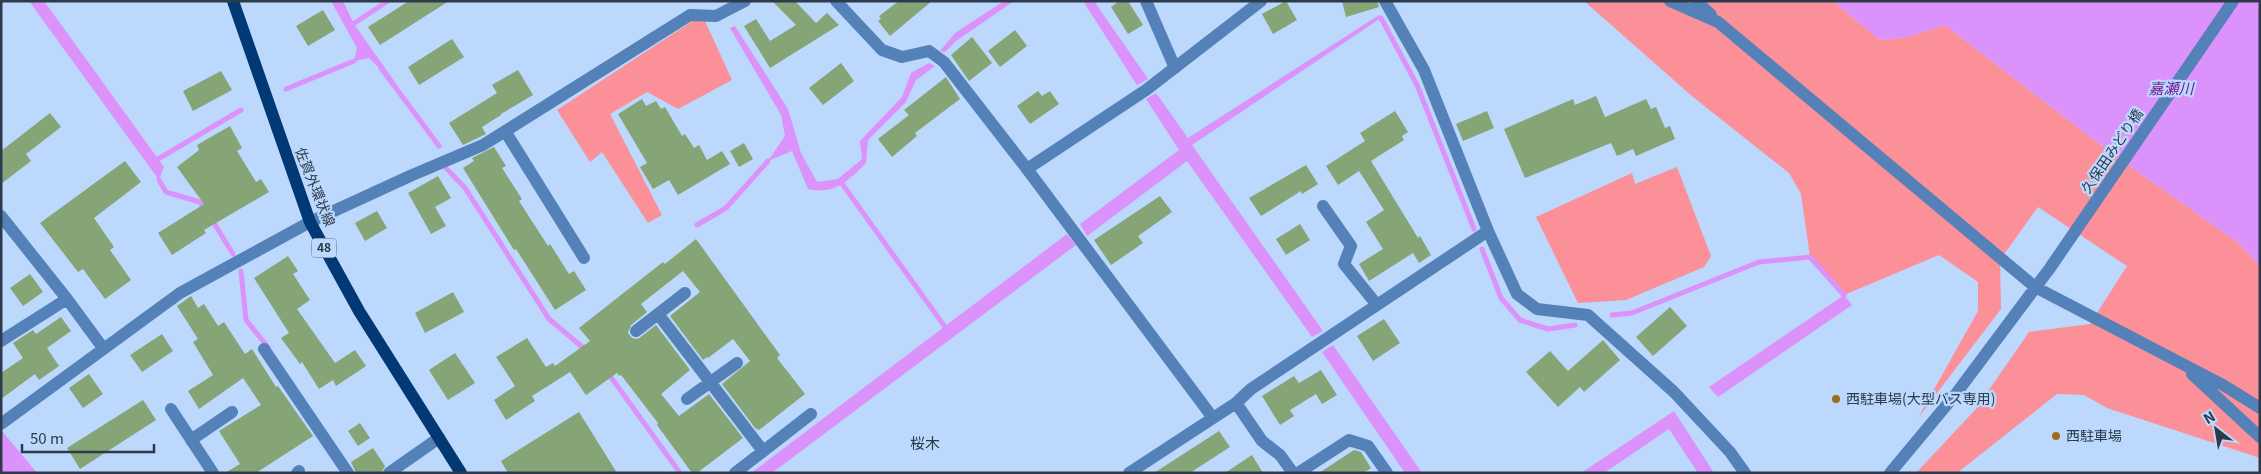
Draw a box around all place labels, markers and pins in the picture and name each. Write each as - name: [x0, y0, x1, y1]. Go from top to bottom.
- place label: 西駐車場(大型バス専用): [1846, 388, 1995, 408]
- marker: 西駐車場(大型バス専用): [1830, 393, 1842, 405]
- place label: 西駐車場: [2066, 425, 2122, 445]
- marker: 西駐車場: [2050, 430, 2062, 442]

